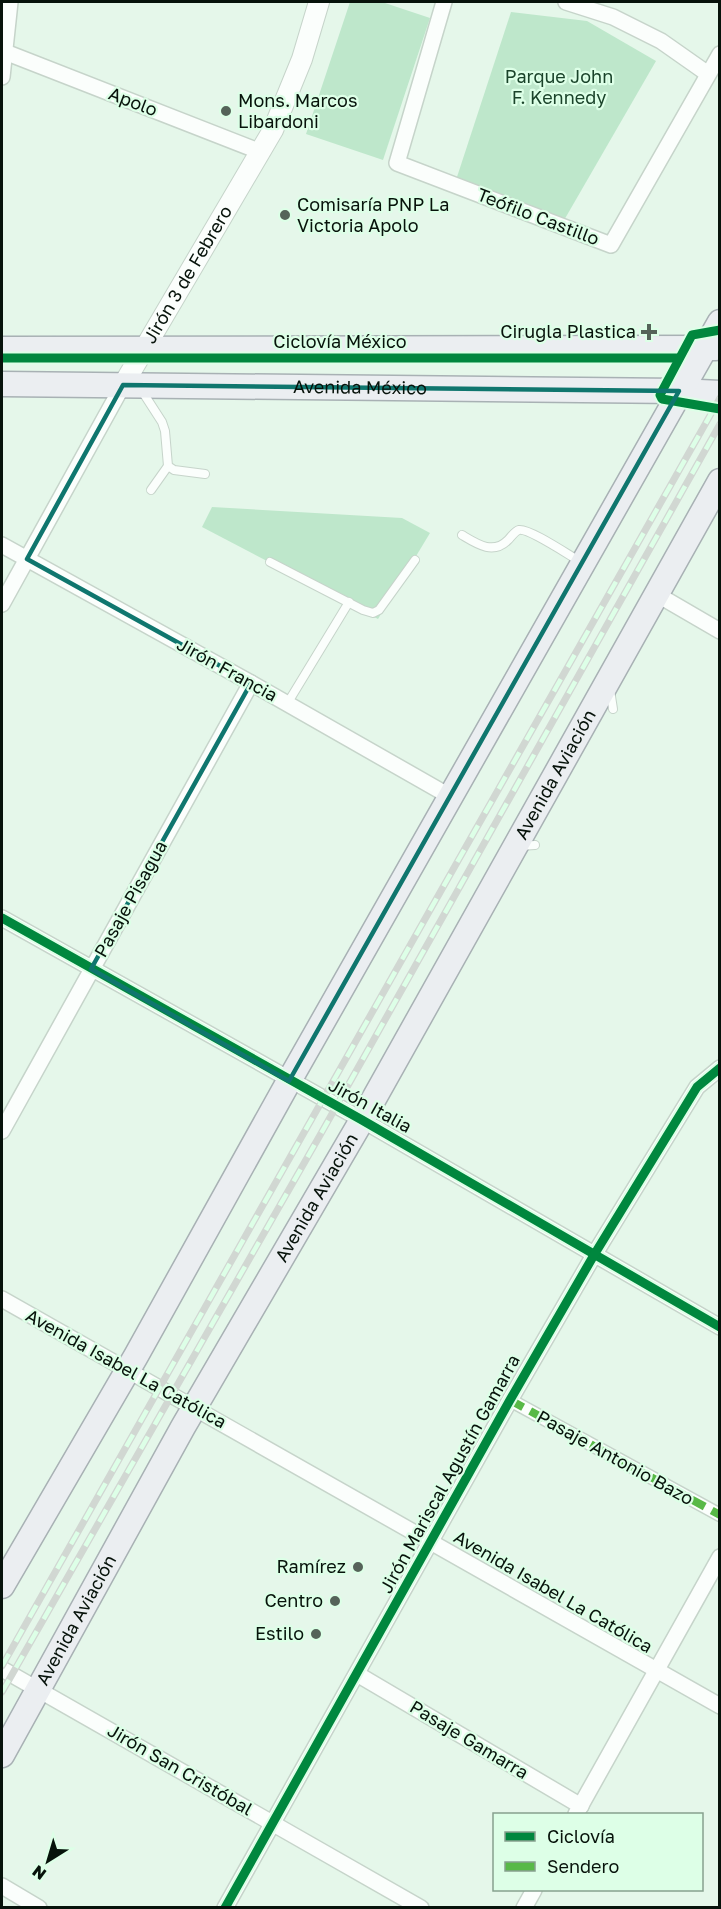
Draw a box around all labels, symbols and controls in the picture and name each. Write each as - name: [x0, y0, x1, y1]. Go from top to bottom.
- park label: Parque John F. Kennedy: [505, 65, 613, 108]
- street label: Apolo: [106, 82, 161, 120]
- place label: Mons. Marcos Libardoni: [238, 89, 357, 132]
- marker: Mons. Marcos Libardoni: [219, 104, 233, 118]
- street label: Teófilo Castillo: [474, 183, 603, 249]
- place label: Comisaría PNP La Victoria Apolo: [297, 193, 449, 236]
- street label: Jirón 3 de Febrero: [138, 201, 236, 347]
- marker: Comisaría PNP La Victoria Apolo: [278, 208, 292, 222]
- place label: Cirugla Plastica: [500, 320, 636, 342]
- marker: Cirugla Plastica: [640, 323, 658, 341]
- street label: Ciclovía México: [273, 330, 407, 352]
- street label: Avenida México: [293, 375, 427, 398]
- street label: Jirón Francia: [173, 632, 282, 706]
- street label: Avenida Aviación: [510, 705, 600, 843]
- street label: Pasaje Pisagua: [89, 836, 171, 961]
- street label: Jirón Italia: [325, 1073, 416, 1137]
- street label: Avenida Aviación: [270, 1129, 362, 1266]
- street label: Avenida Isabel La Católica: [22, 1304, 231, 1432]
- street label: Jirón Mariscal Agustín Gamarra: [374, 1350, 524, 1597]
- street label: Pasaje Antonio Bazo: [533, 1405, 698, 1509]
- street label: Avenida Isabel La Católica: [450, 1525, 657, 1657]
- street label: Avenida Aviación: [31, 1551, 120, 1689]
- place label: Ramírez: [277, 1555, 346, 1577]
- marker: Ramírez: [351, 1560, 365, 1574]
- place label: Centro: [265, 1589, 323, 1611]
- marker: Centro: [328, 1594, 342, 1608]
- place label: Estilo: [255, 1622, 304, 1644]
- marker: Estilo: [309, 1627, 323, 1641]
- street label: Pasaje Gamarra: [406, 1695, 533, 1783]
- street label: Jirón San Cristóbal: [104, 1719, 257, 1820]
- legend: [493, 1813, 703, 1891]
- text: Ciclovía: [547, 1825, 615, 1847]
- north arrow: [18, 1831, 78, 1891]
- text: Sendero: [547, 1855, 619, 1877]
- text: N: [28, 1861, 50, 1885]

